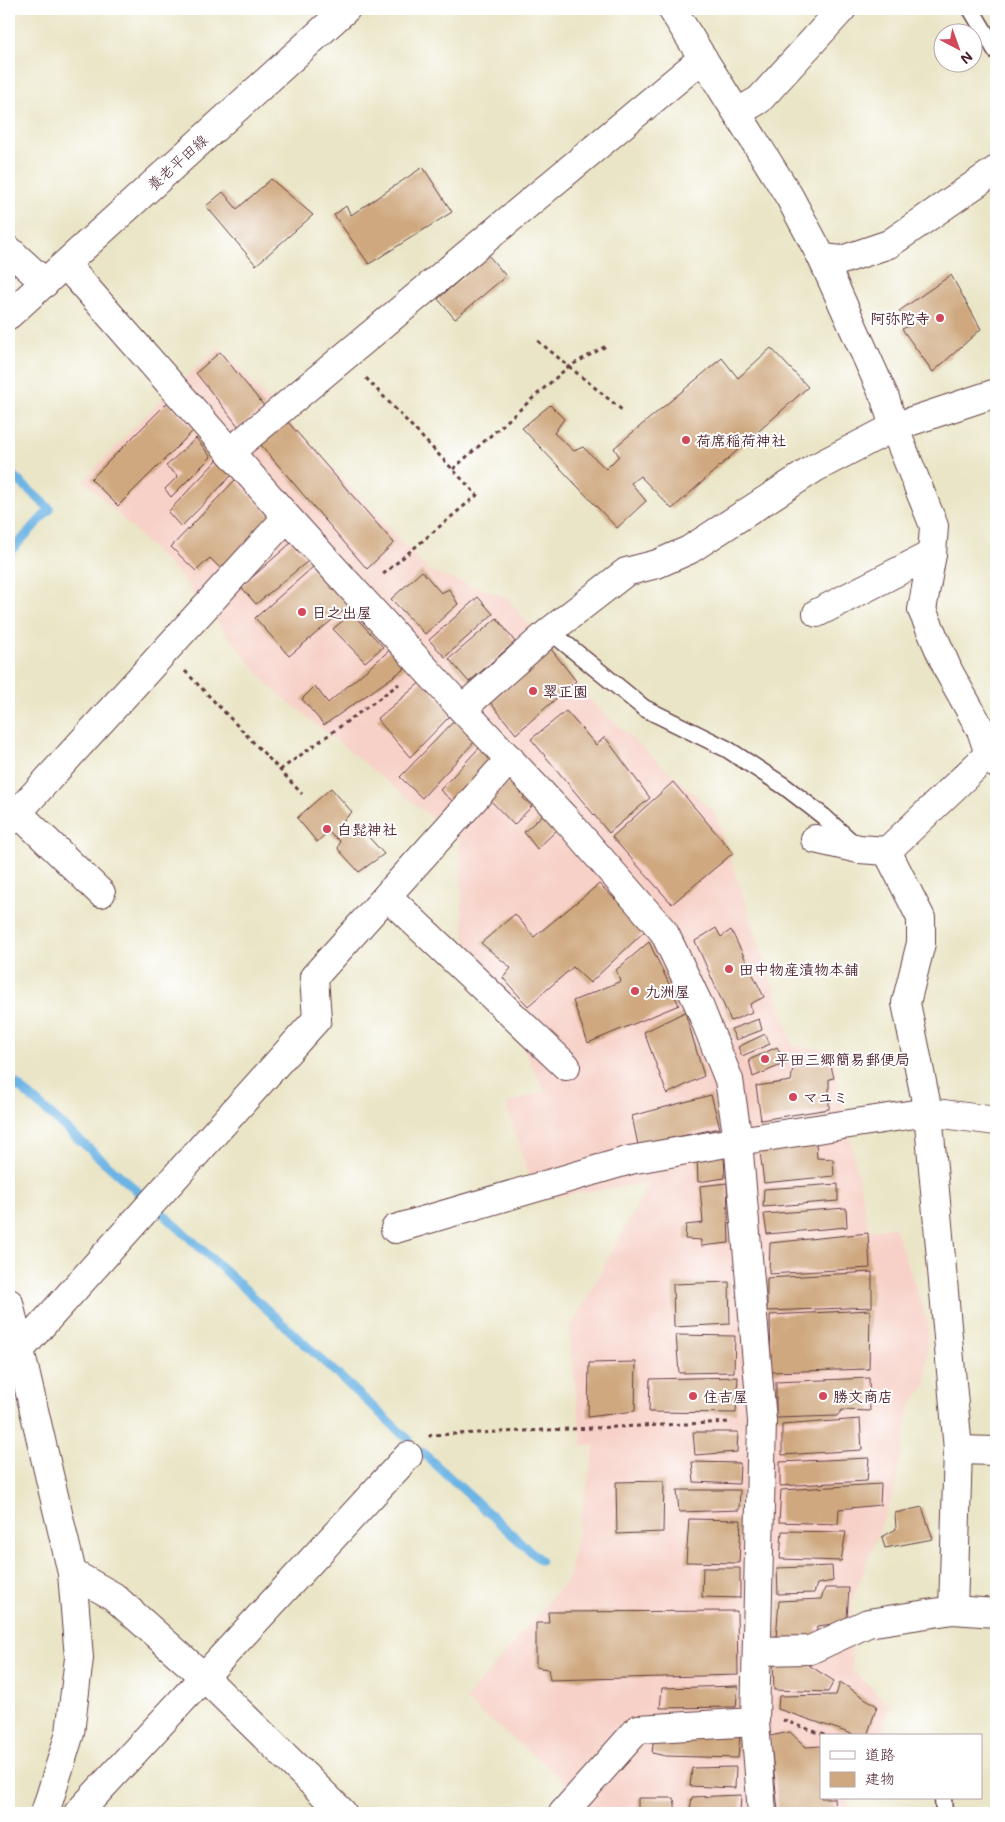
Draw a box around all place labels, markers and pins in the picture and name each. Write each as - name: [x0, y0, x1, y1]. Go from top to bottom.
- place label: 阿弥陀寺: [870, 308, 930, 328]
- marker: 阿弥陀寺: [934, 312, 946, 324]
- place label: 荷席稲荷神社: [696, 430, 786, 450]
- marker: 荷席稲荷神社: [680, 434, 692, 446]
- place label: 日之出屋: [312, 602, 372, 622]
- marker: 日之出屋: [296, 606, 308, 618]
- place label: 翠正園: [543, 681, 588, 701]
- marker: 翠正園: [527, 685, 539, 697]
- place label: 白髭神社: [337, 819, 397, 839]
- marker: 白髭神社: [321, 823, 333, 835]
- place label: 田中物産漬物本舗: [739, 959, 859, 979]
- marker: 田中物産漬物本舗: [723, 963, 735, 975]
- place label: 九洲屋: [645, 981, 690, 1001]
- marker: 九洲屋: [629, 985, 641, 997]
- place label: 平田三郷簡易郵便局: [775, 1049, 910, 1069]
- marker: 平田三郷簡易郵便局: [759, 1053, 771, 1065]
- place label: マユミ: [803, 1087, 848, 1107]
- marker: マユミ: [787, 1091, 799, 1103]
- place label: 住吉屋: [703, 1386, 748, 1406]
- place label: 勝文商店: [833, 1386, 893, 1406]
- marker: 住吉屋: [687, 1390, 699, 1402]
- marker: 勝文商店: [817, 1390, 829, 1402]

